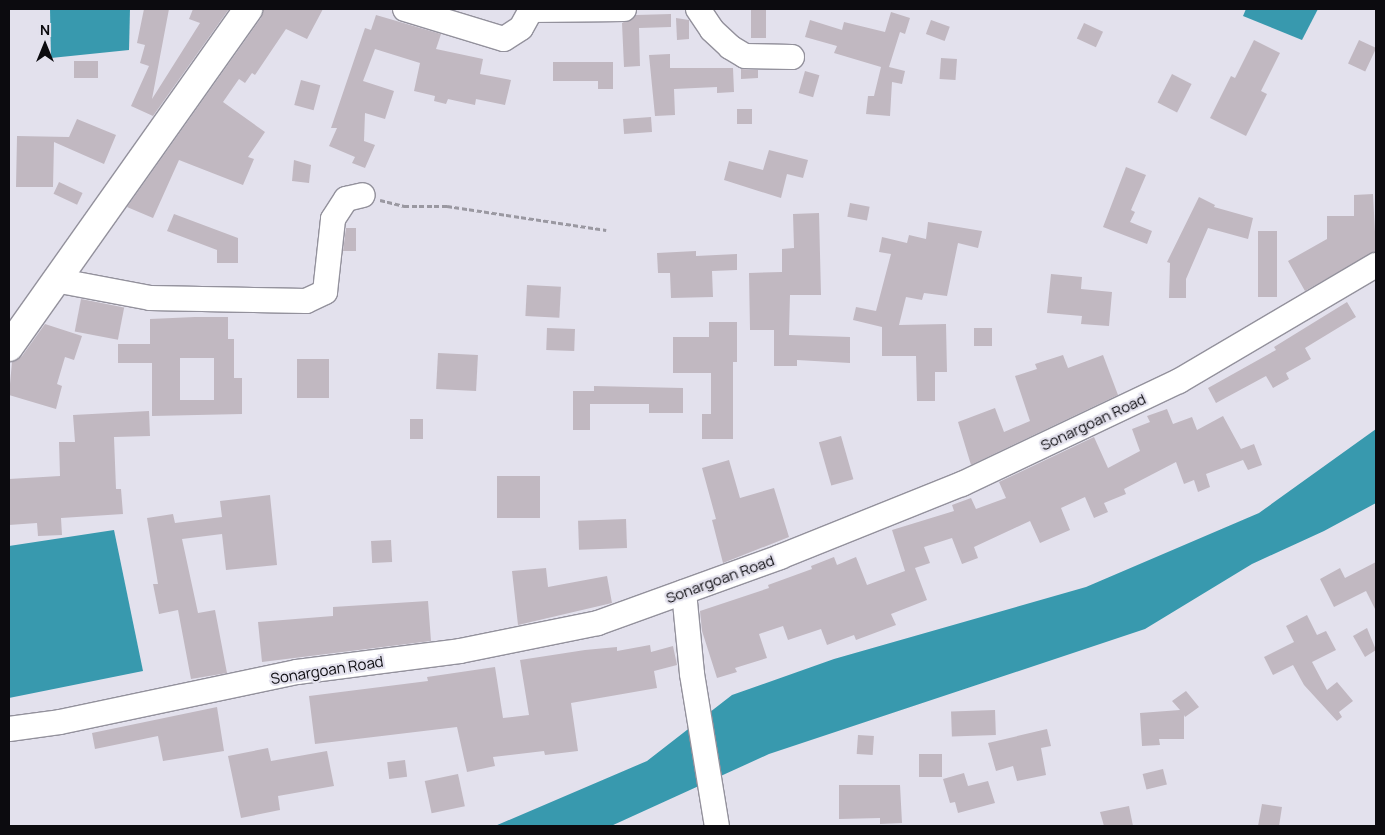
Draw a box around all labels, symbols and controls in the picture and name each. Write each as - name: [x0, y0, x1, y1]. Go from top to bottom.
- north arrow: [20, 20, 70, 70]
- text: N: [40, 20, 50, 39]
- street label: Sonargoan Road: [1038, 390, 1148, 454]
- street label: Sonargoan Road: [663, 551, 777, 607]
- street label: Sonargoan Road: [269, 652, 385, 688]

